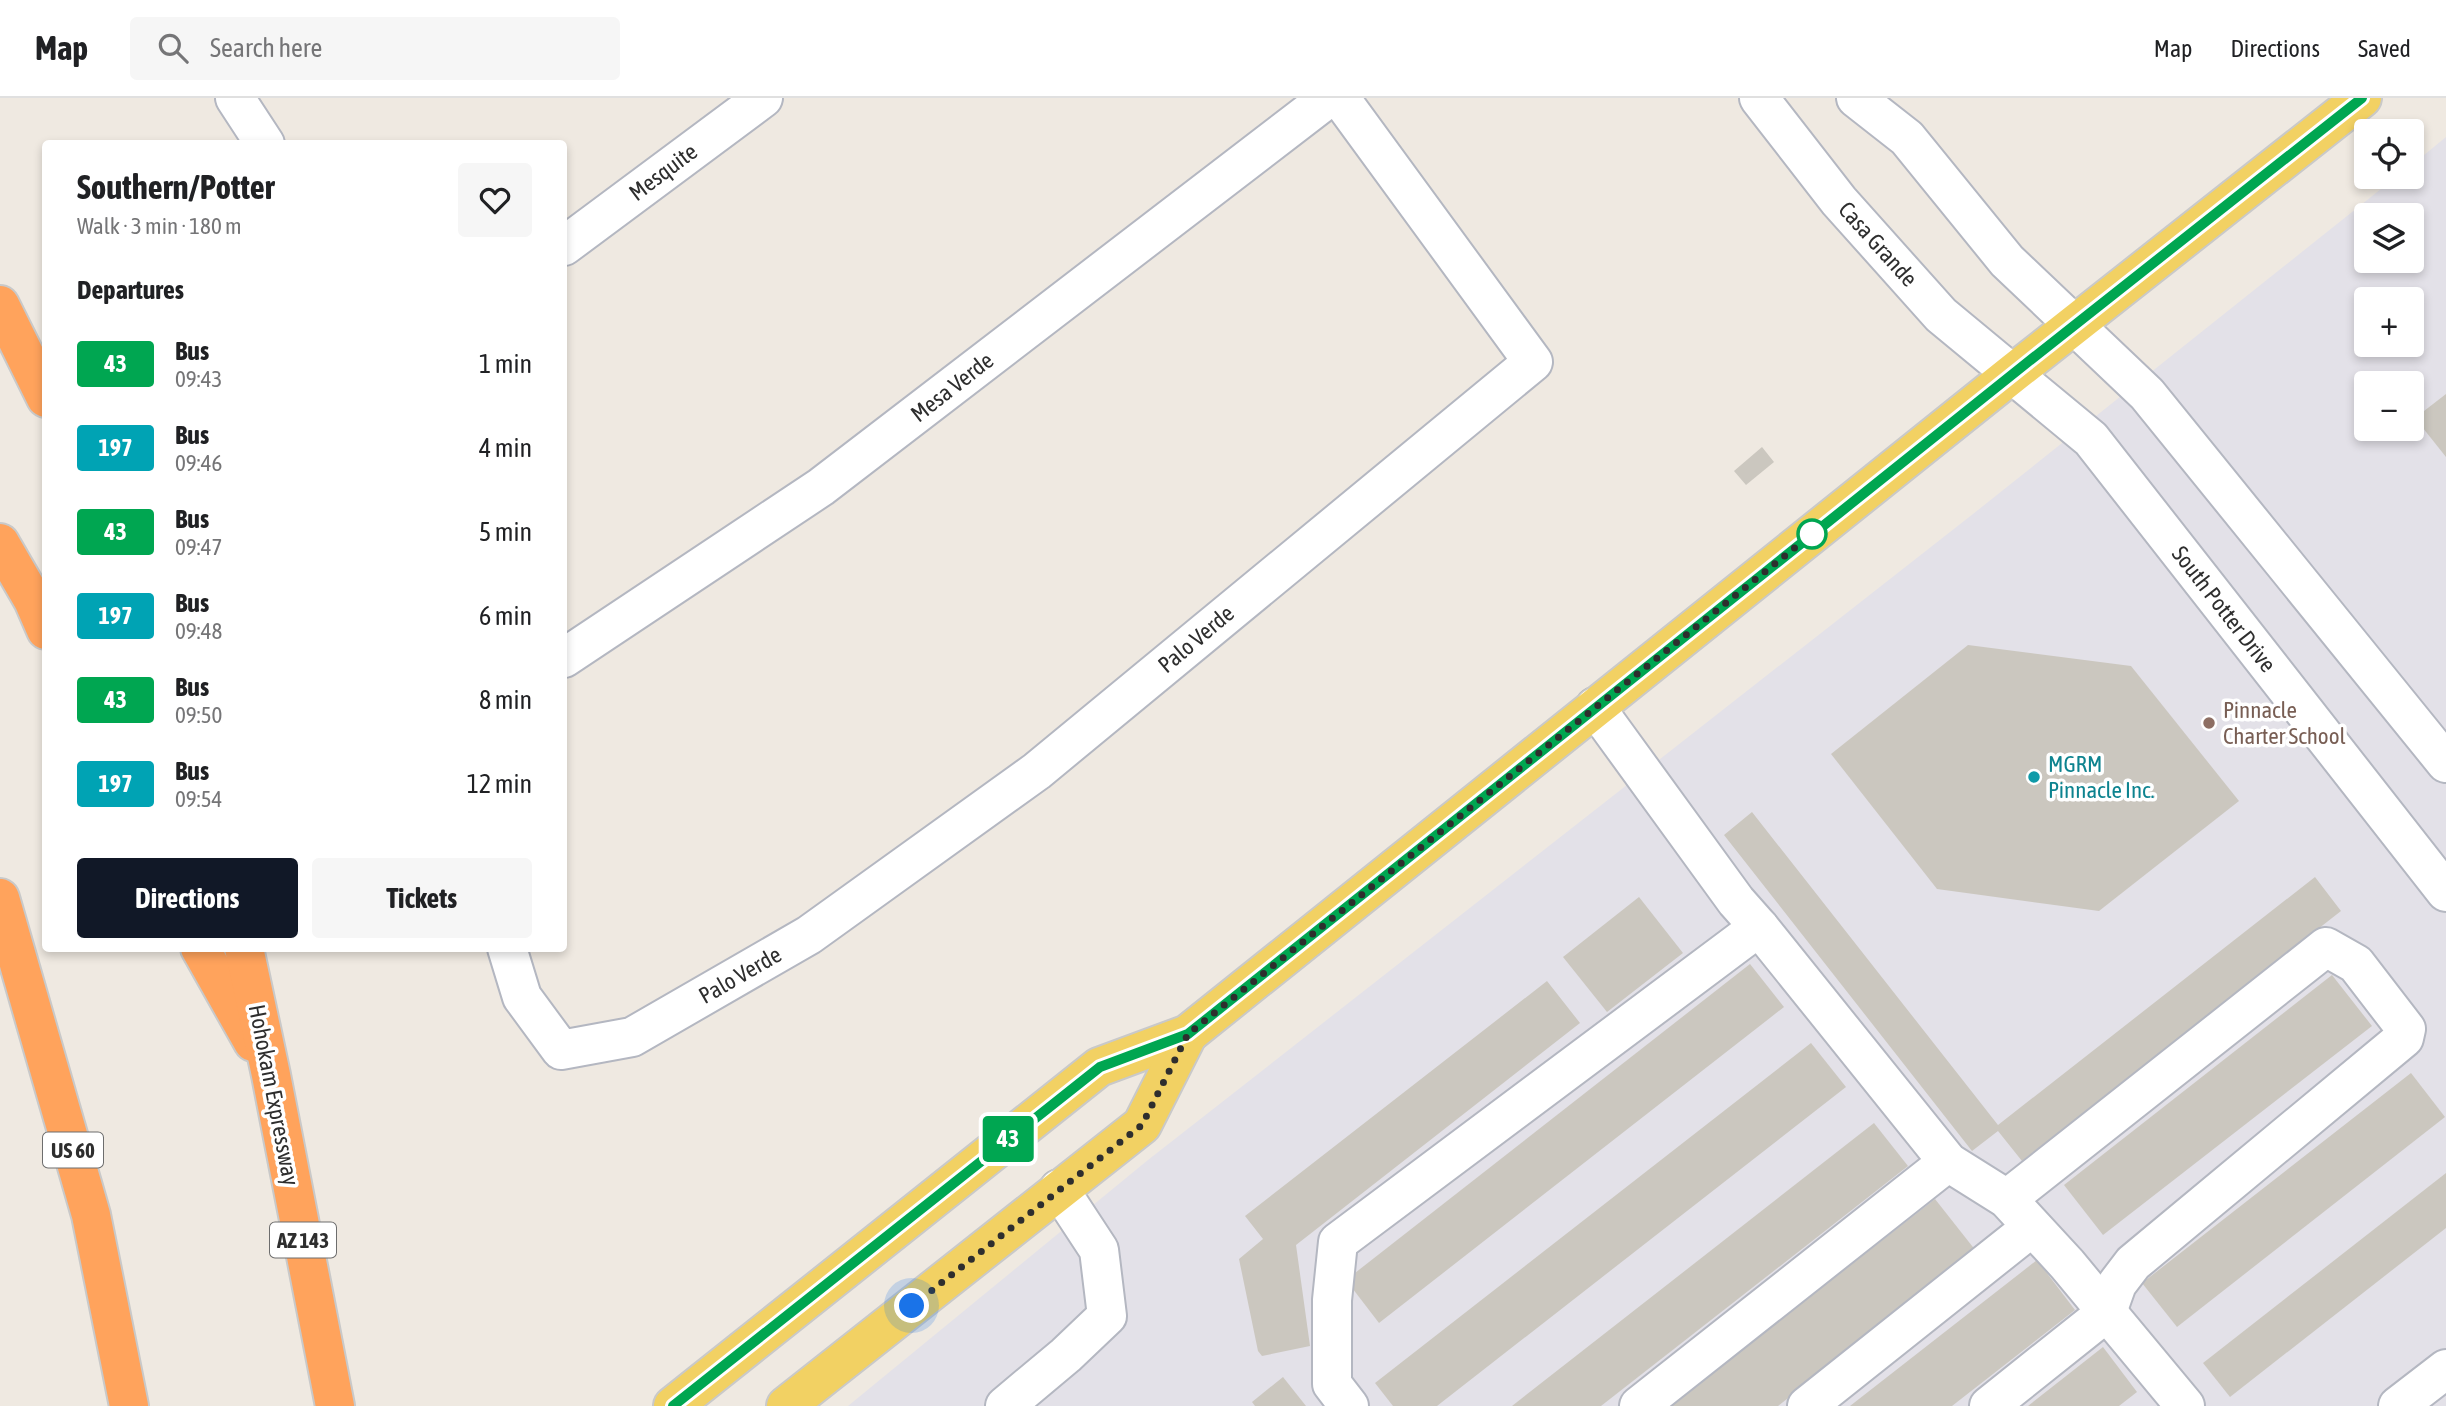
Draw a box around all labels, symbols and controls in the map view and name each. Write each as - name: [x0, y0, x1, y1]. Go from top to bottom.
- search box: [130, 17, 620, 80]
- text: Map: [35, 29, 88, 67]
- icon: search: [154, 29, 192, 67]
- text: Search here: [210, 33, 322, 63]
- text: Map: [2154, 35, 2192, 62]
- text: Directions: [2230, 35, 2320, 62]
- text: Saved: [2358, 35, 2411, 62]
- map controls: [2354, 119, 2424, 441]
- button: locate: [2354, 119, 2424, 189]
- street label: Mesquite: [624, 138, 702, 206]
- button: heart: [458, 163, 532, 237]
- text: Southern/Potter: [77, 168, 274, 206]
- street label: Casa Grande: [1833, 196, 1923, 292]
- button: layers: [2354, 203, 2424, 273]
- text: Walk · 3 min · 180 m: [77, 213, 241, 239]
- text: Departures: [77, 275, 184, 305]
- button: +: [2354, 287, 2424, 357]
- text: Bus: [175, 336, 209, 366]
- street label: Mesa Verde: [906, 347, 998, 427]
- text: 1 min: [479, 349, 532, 379]
- text: 43: [104, 350, 127, 377]
- text: 09:43: [175, 366, 222, 392]
- button: −: [2354, 371, 2424, 441]
- text: Bus: [175, 420, 209, 450]
- text: 4 min: [479, 433, 532, 463]
- text: 197: [99, 434, 132, 461]
- text: 09:46: [175, 450, 222, 476]
- text: Bus: [175, 504, 209, 534]
- text: 5 min: [479, 517, 532, 547]
- text: 43: [104, 518, 127, 545]
- unlabelled marker: [1797, 519, 1827, 549]
- text: 09:47: [175, 534, 222, 560]
- street label: South Potter Drive: [2167, 541, 2281, 677]
- text: Bus: [175, 588, 209, 618]
- street label: Palo Verde: [1153, 600, 1239, 678]
- text: 6 min: [479, 601, 532, 631]
- text: 197: [99, 602, 132, 629]
- text: 09:48: [175, 618, 222, 644]
- text: Bus: [175, 672, 209, 702]
- text: 8 min: [479, 685, 532, 715]
- text: 43: [104, 686, 127, 713]
- place label: Pinnacle Charter School: [2223, 697, 2346, 749]
- text: 09:50: [175, 702, 222, 728]
- marker: Pinnacle Charter School: [2201, 715, 2217, 731]
- place label: MGRM Pinnacle Inc.: [2048, 751, 2155, 803]
- text: Bus: [175, 756, 209, 786]
- text: 12 min: [467, 769, 532, 799]
- marker: MGRM Pinnacle Inc.: [2026, 769, 2042, 785]
- text: 197: [99, 770, 132, 797]
- text: 09:54: [175, 786, 222, 812]
- button: Directions: [77, 858, 298, 938]
- button: Tickets: [312, 858, 532, 938]
- street label: Palo Verde: [694, 941, 786, 1009]
- street label: Hohokam Expressway: [244, 1002, 304, 1188]
- line badge: 43: [976, 1116, 1040, 1162]
- text: 43: [997, 1125, 1019, 1152]
- road number: US 60: [43, 1132, 103, 1168]
- road number: AZ 143: [270, 1222, 336, 1258]
- your location: [894, 1288, 929, 1323]

